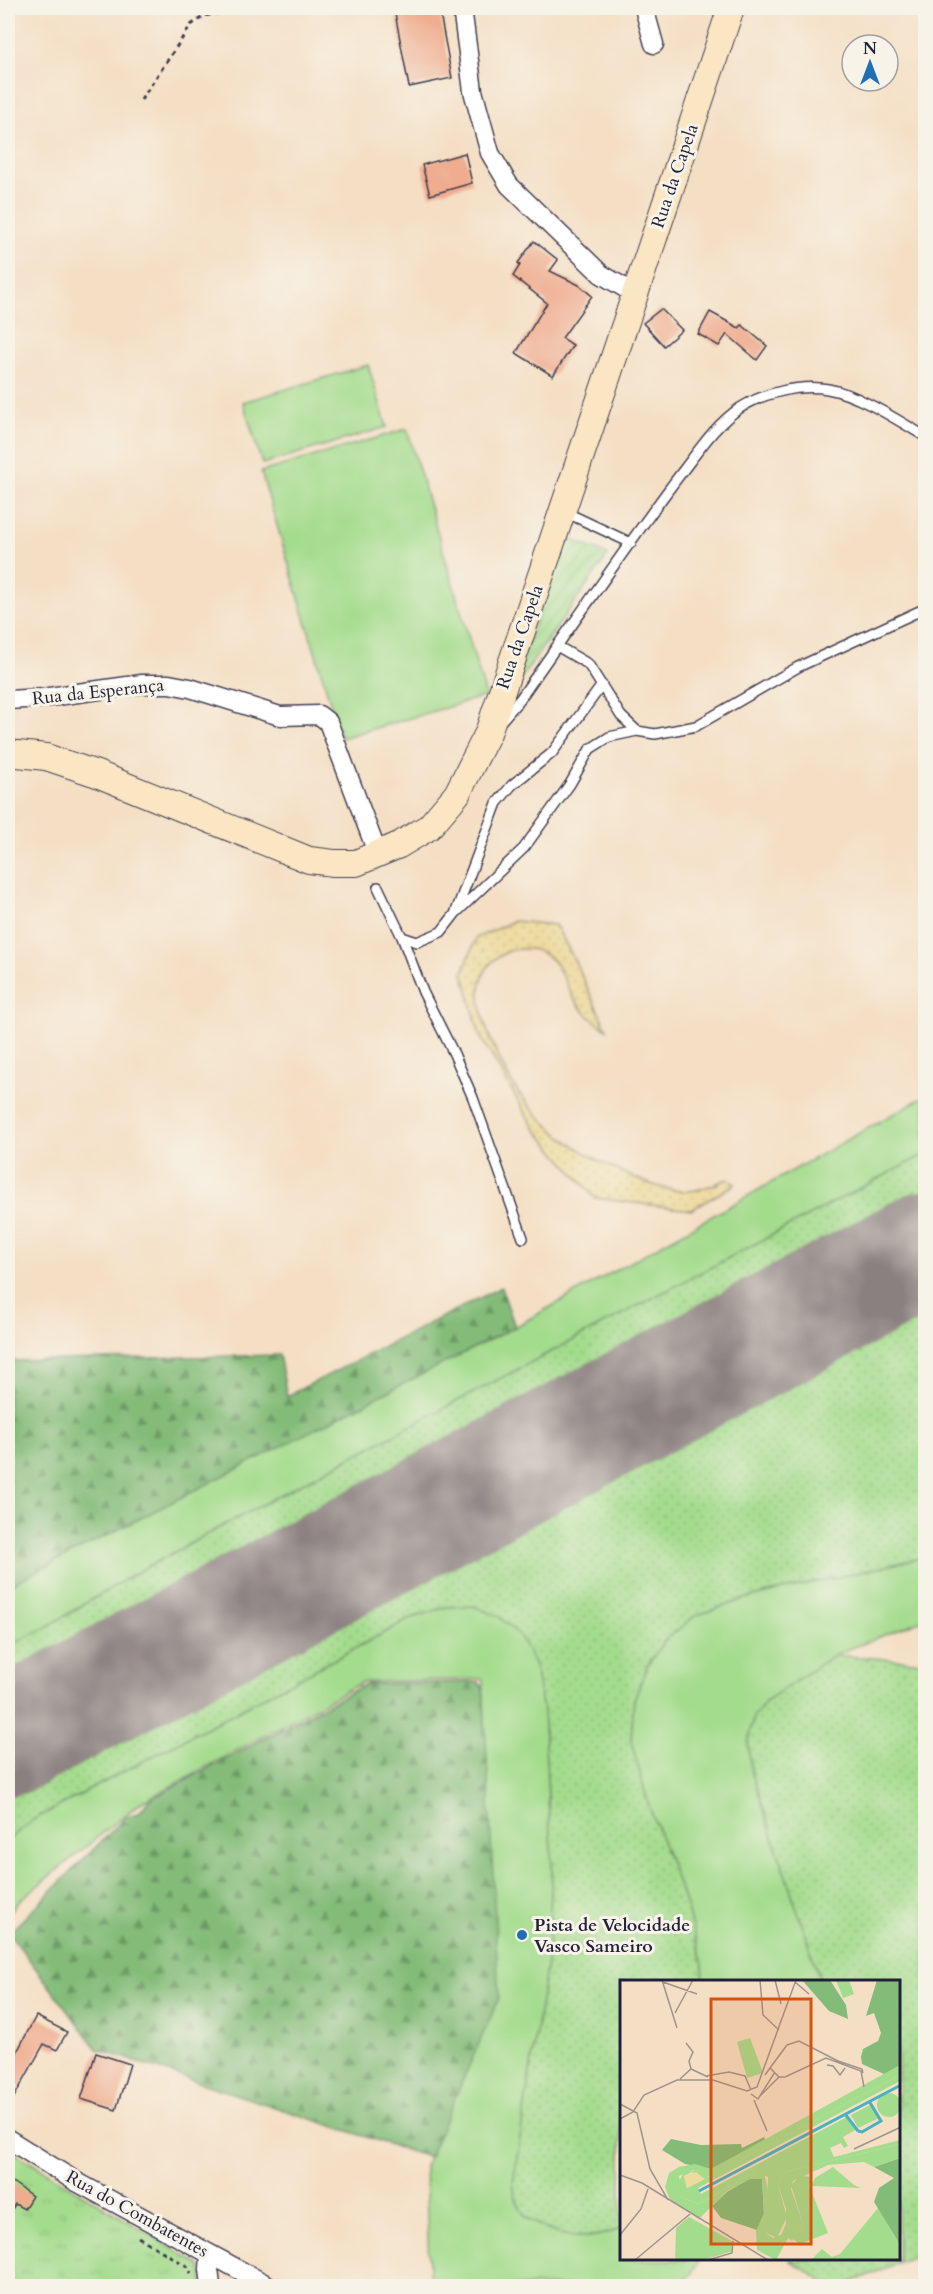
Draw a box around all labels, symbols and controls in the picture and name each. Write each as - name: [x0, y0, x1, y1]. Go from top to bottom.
- north arrow: [840, 33, 900, 93]
- text: N: [863, 38, 877, 60]
- street label: Rua da Capela: [645, 120, 705, 232]
- street label: Rua da Capela: [490, 581, 550, 693]
- street label: Rua da Esperança: [31, 673, 165, 711]
- place label: Pista de Velocidade Vasco Sameiro: [534, 1913, 690, 1959]
- marker: Pista de Velocidade Vasco Sameiro: [515, 1928, 529, 1942]
- inset map: [620, 1980, 900, 2261]
- street label: Rua do Combatentes: [61, 2164, 213, 2264]

